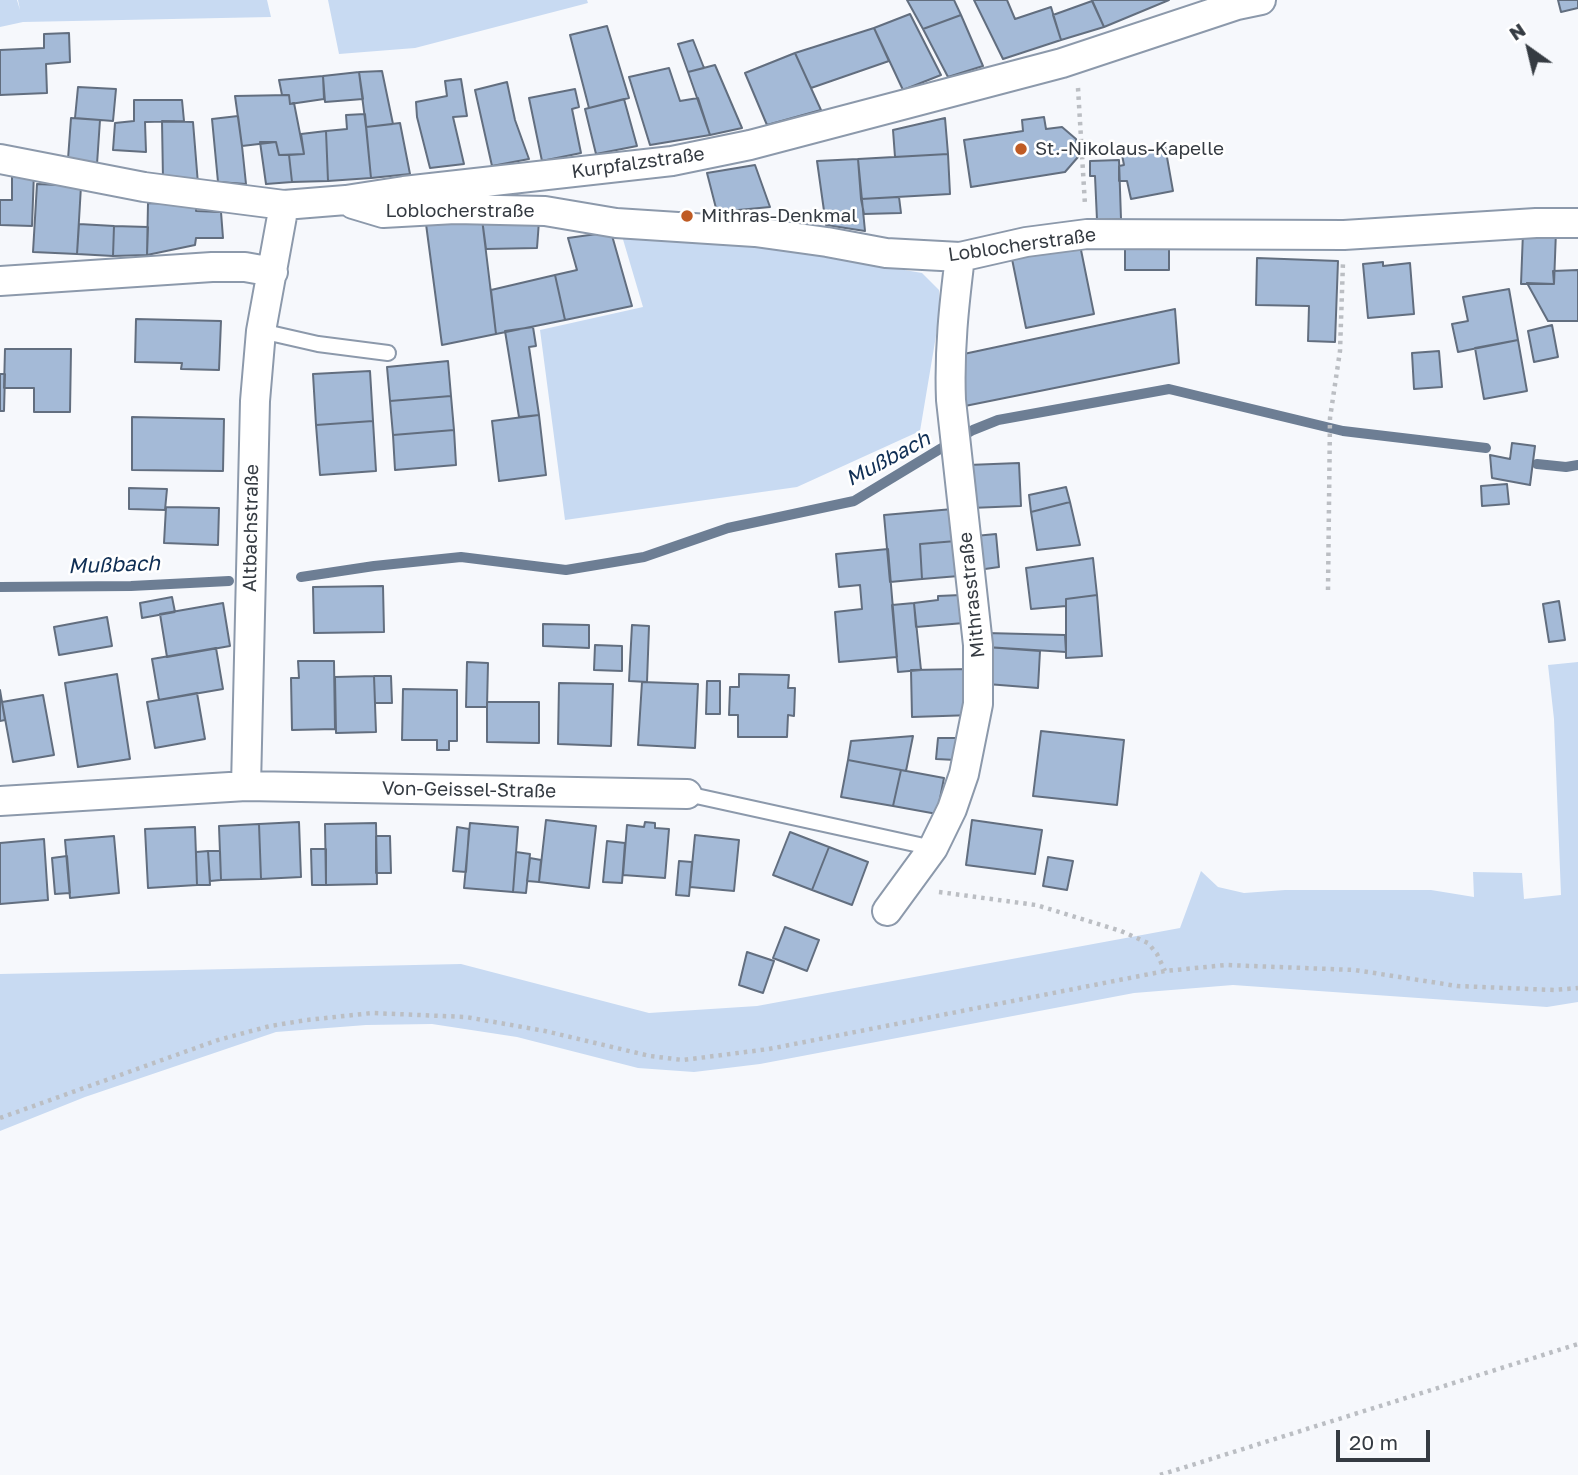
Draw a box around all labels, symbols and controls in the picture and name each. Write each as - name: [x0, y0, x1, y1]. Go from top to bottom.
- north arrow: [1494, 14, 1564, 84]
- text: N: [1505, 18, 1529, 45]
- place label: St.-Nikolaus-Kapelle: [1035, 138, 1224, 160]
- marker: St.-Nikolaus-Kapelle: [1013, 141, 1029, 157]
- street label: Kurpfalzstraße: [570, 142, 706, 184]
- street label: Loblocherstraße: [385, 200, 535, 222]
- place label: Mithras-Denkmal: [701, 205, 857, 227]
- marker: Mithras-Denkmal: [679, 208, 695, 224]
- street label: Loblocherstraße: [947, 223, 1097, 267]
- water label: Mußbach: [841, 426, 935, 492]
- street label: Altbachstraße: [238, 464, 264, 592]
- street label: Mithrasstraße: [954, 531, 990, 659]
- water label: Mußbach: [68, 551, 160, 579]
- street label: Von-Geissel-Straße: [382, 777, 556, 803]
- scale bar: [1340, 1416, 1434, 1460]
- text: 20 m: [1349, 1429, 1398, 1455]

